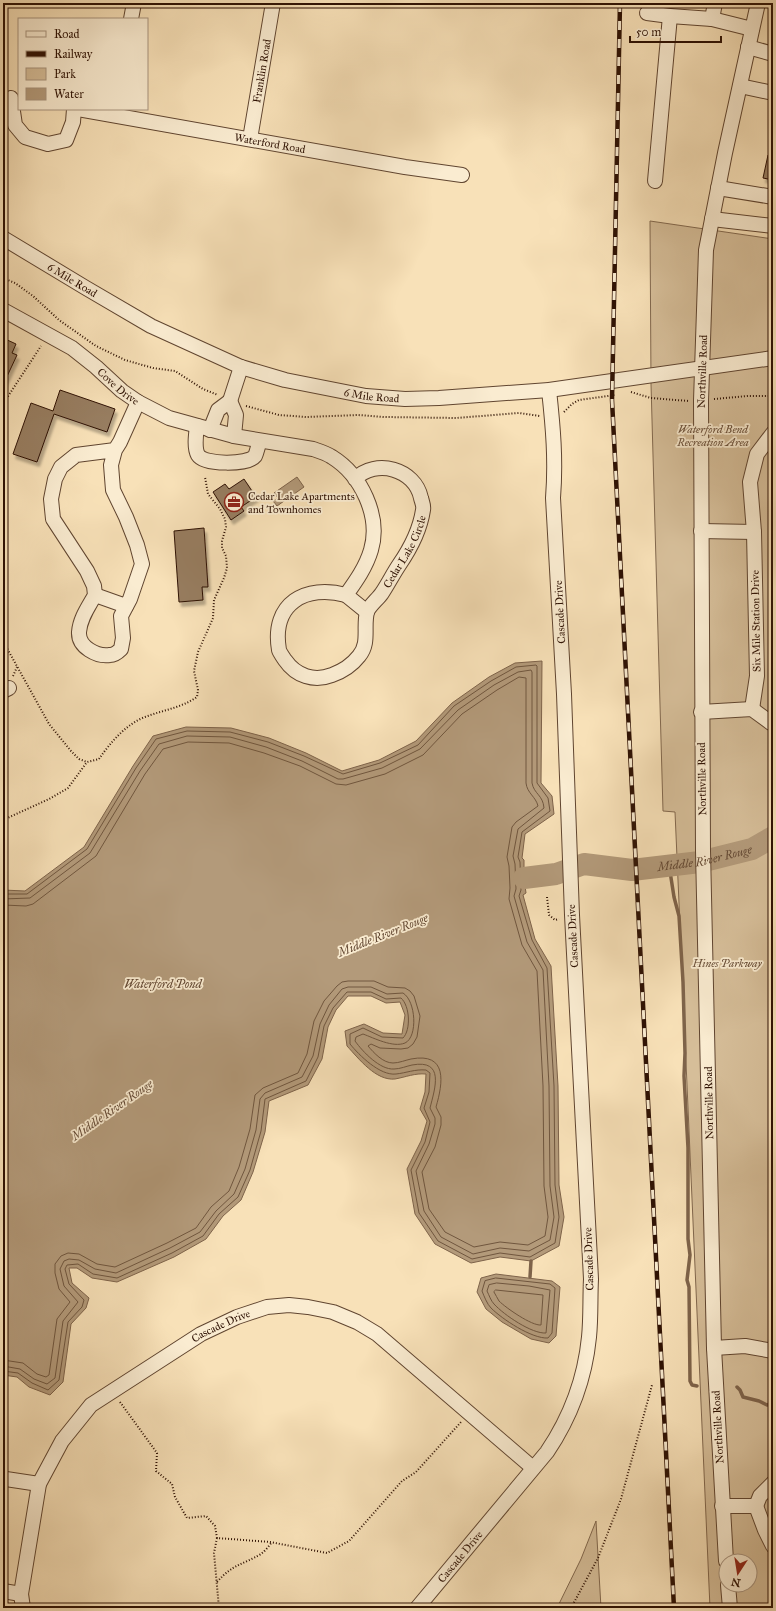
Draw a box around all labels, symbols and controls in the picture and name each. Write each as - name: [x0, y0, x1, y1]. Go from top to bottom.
- legend: [18, 18, 148, 110]
- scale bar: [630, 18, 721, 44]
- text: 50 m: [636, 25, 661, 39]
- text: Road: [54, 27, 80, 41]
- street label: Franklin Road: [250, 38, 273, 104]
- text: Railway: [54, 47, 93, 61]
- text: Park: [54, 67, 76, 81]
- text: Water: [54, 87, 84, 101]
- street label: Waterford Road: [233, 130, 307, 156]
- street label: 6 Mile Road: [45, 260, 100, 300]
- street label: Northville Road: [694, 334, 710, 408]
- street label: Cove Drive: [95, 365, 142, 408]
- street label: 6 Mile Road: [343, 385, 400, 405]
- park label: Waterford Bend Recreation Area: [676, 423, 749, 449]
- place label: Cedar Lake Apartments and Townhomes: [248, 490, 355, 516]
- office icon: Cedar Lake Apartments and Townhomes: [223, 491, 245, 513]
- street label: Cedar Lake Circle: [380, 514, 428, 590]
- street label: Six Mile Station Drive: [749, 569, 763, 672]
- street label: Cascade Drive: [552, 580, 568, 644]
- street label: Northville Road: [695, 742, 709, 816]
- water label: Middle River Rouge: [656, 842, 754, 874]
- street label: Cascade Drive: [565, 904, 581, 968]
- water label: Middle River Rouge: [335, 910, 431, 960]
- park label: Hines Parkway: [692, 957, 762, 970]
- water label: Waterford Pond: [124, 977, 203, 991]
- street label: Northville Road: [702, 1066, 716, 1140]
- water label: Middle River Rouge: [68, 1076, 156, 1144]
- street label: Cascade Drive: [581, 1227, 597, 1291]
- street label: Cascade Drive: [189, 1306, 252, 1345]
- street label: Northville Road: [710, 1390, 726, 1464]
- street label: Cascade Drive: [435, 1528, 485, 1585]
- north arrow: [718, 1553, 758, 1593]
- text: N: [729, 1575, 742, 1590]

